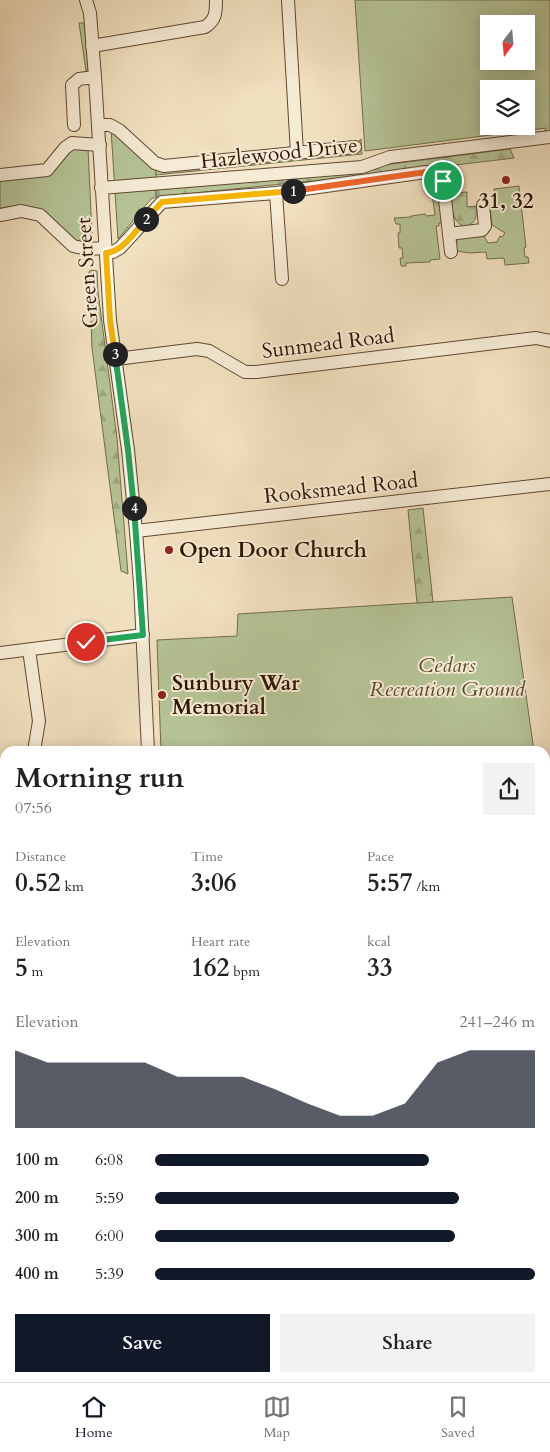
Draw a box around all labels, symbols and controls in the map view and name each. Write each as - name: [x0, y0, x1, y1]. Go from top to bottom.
- north arrow: [480, 15, 535, 70]
- map controls: [480, 15, 535, 135]
- button: layers: [480, 80, 535, 135]
- street label: Hazlewood Drive: [199, 131, 359, 176]
- pin: [422, 160, 464, 202]
- icon: arrive: [429, 167, 457, 195]
- marker: 31, 32: [500, 174, 512, 186]
- pin: 1: [280, 178, 306, 204]
- text: 1: [290, 182, 297, 201]
- place label: 31, 32: [479, 187, 534, 216]
- pin: 2: [134, 206, 158, 232]
- text: 2: [143, 210, 150, 229]
- street label: Green Street: [69, 216, 106, 330]
- street label: Sunmead Road: [260, 321, 396, 366]
- pin: 3: [102, 342, 128, 366]
- text: 3: [112, 345, 119, 364]
- street label: Rooksmead Road: [263, 466, 420, 511]
- pin: 4: [122, 496, 146, 520]
- text: 4: [131, 499, 138, 518]
- place label: Open Door Church: [179, 536, 367, 565]
- marker: Open Door Church: [163, 544, 175, 556]
- pin: [65, 621, 107, 663]
- icon: check: [72, 628, 100, 656]
- park label: Cedars Recreation Ground: [369, 651, 526, 704]
- place label: Sunbury War Memorial: [172, 669, 300, 722]
- marker: Sunbury War Memorial: [156, 689, 168, 701]
- text: Morning run: [15, 759, 184, 797]
- button: share: [483, 763, 535, 815]
- text: 07:56: [15, 797, 52, 819]
- text: Distance: [15, 847, 66, 866]
- text: Time: [191, 847, 223, 866]
- text: Pace: [367, 847, 394, 866]
- text: 0.52: [15, 866, 61, 900]
- text: 3:06: [191, 866, 237, 900]
- text: 5:57: [367, 866, 413, 900]
- text: km: [61, 877, 84, 896]
- text: /km: [413, 877, 440, 896]
- text: Elevation: [15, 932, 71, 951]
- text: Heart rate: [191, 932, 250, 951]
- text: kcal: [367, 932, 391, 951]
- text: 5: [15, 951, 28, 985]
- text: 162: [191, 951, 229, 985]
- text: 33: [367, 951, 393, 985]
- text: m: [28, 962, 43, 981]
- text: bpm: [229, 962, 260, 981]
- text: Elevation: [15, 1011, 79, 1033]
- text: 241–246 m: [459, 1011, 535, 1033]
- text: 100 m: [15, 1149, 59, 1171]
- text: 6:08: [95, 1149, 124, 1171]
- text: 200 m: [15, 1187, 59, 1209]
- text: 5:59: [95, 1187, 124, 1209]
- text: 300 m: [15, 1225, 59, 1247]
- text: 6:00: [95, 1225, 124, 1247]
- text: 400 m: [15, 1263, 59, 1285]
- text: 5:39: [95, 1263, 124, 1285]
- button: Save: [15, 1314, 270, 1372]
- button: Share: [280, 1314, 535, 1372]
- tab: Home: [75, 1393, 113, 1442]
- tab: Map: [263, 1393, 291, 1442]
- tab: Saved: [441, 1393, 475, 1442]

